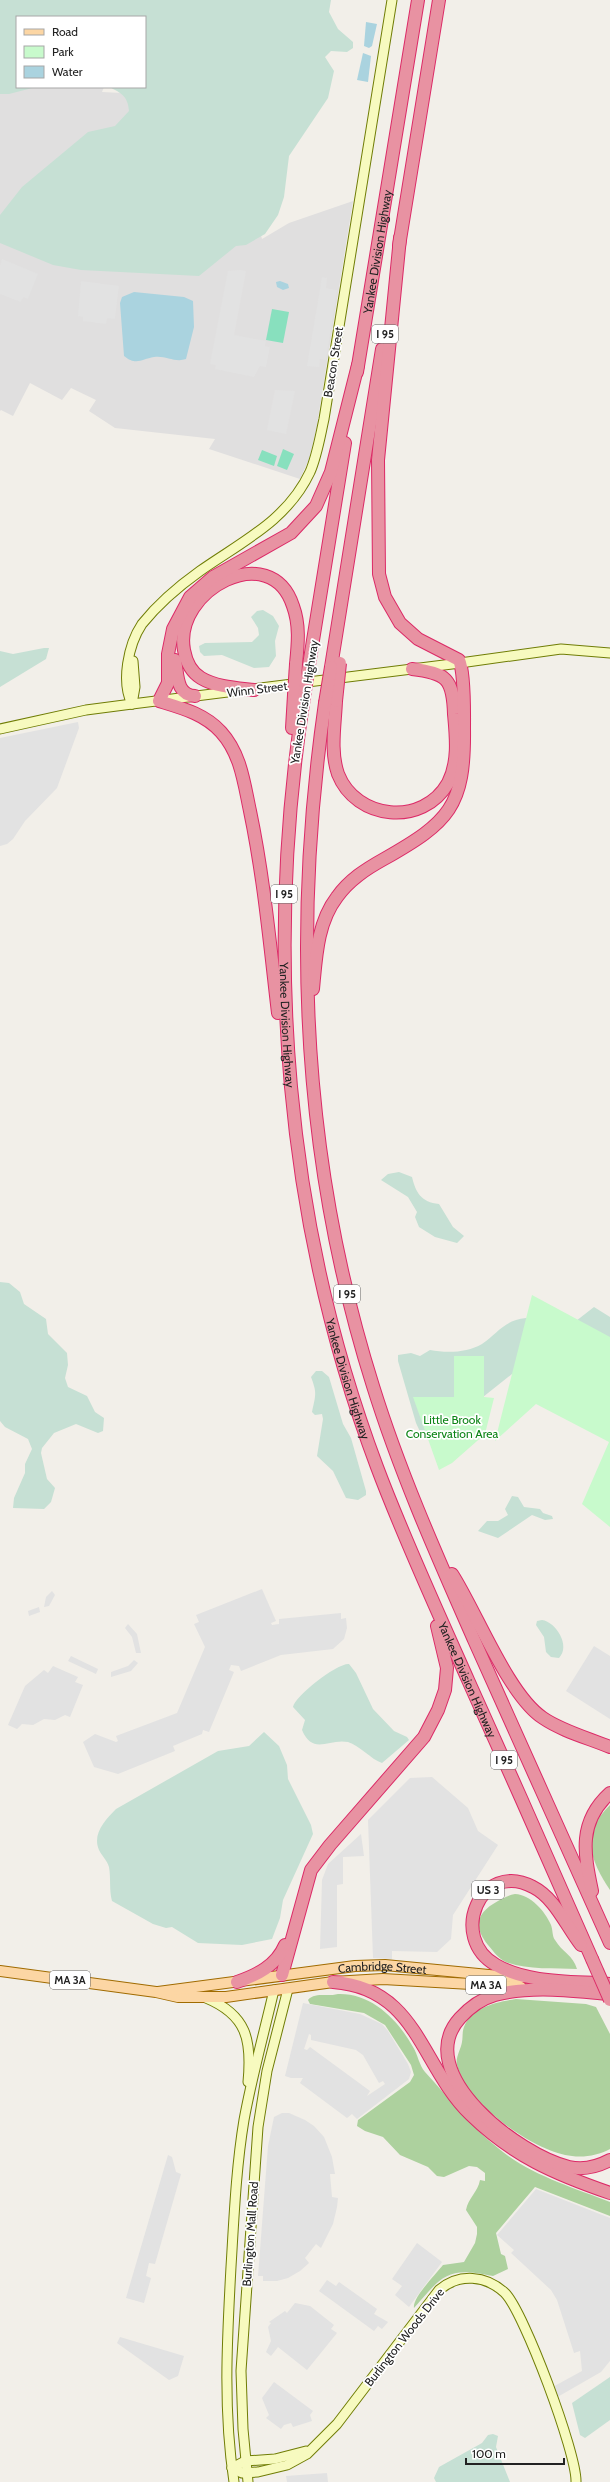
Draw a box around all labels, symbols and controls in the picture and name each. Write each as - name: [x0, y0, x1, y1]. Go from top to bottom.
- legend: [16, 16, 146, 88]
- text: Road: [52, 24, 78, 39]
- text: Park: [52, 44, 74, 59]
- text: Water: [52, 64, 83, 79]
- street label: Yankee Division Highway: [359, 189, 394, 316]
- road number: I 95: [372, 325, 398, 343]
- street label: Beacon Street: [320, 326, 346, 398]
- street label: Yankee Division Highway: [287, 639, 321, 766]
- street label: Winn Street: [226, 678, 288, 700]
- road number: I 95: [271, 885, 297, 903]
- street label: Yankee Division Highway: [277, 961, 299, 1088]
- road number: I 95: [334, 1285, 360, 1303]
- street label: Yankee Division Highway: [323, 1316, 374, 1441]
- park label: Little Brook Conservation Area: [406, 1412, 498, 1441]
- street label: Yankee Division Highway: [435, 1618, 500, 1740]
- road number: I 95: [491, 1751, 517, 1769]
- road number: US 3: [472, 1881, 504, 1899]
- street label: Cambridge Street: [337, 1957, 427, 1976]
- road number: MA 3A: [50, 1971, 90, 1989]
- road number: MA 3A: [466, 1976, 506, 1994]
- street label: Burlington Mall Road: [239, 2181, 261, 2287]
- street label: Burlington Woods Drive: [361, 2285, 447, 2389]
- scale bar: [466, 2440, 564, 2466]
- text: 100 m: [472, 2446, 506, 2461]

